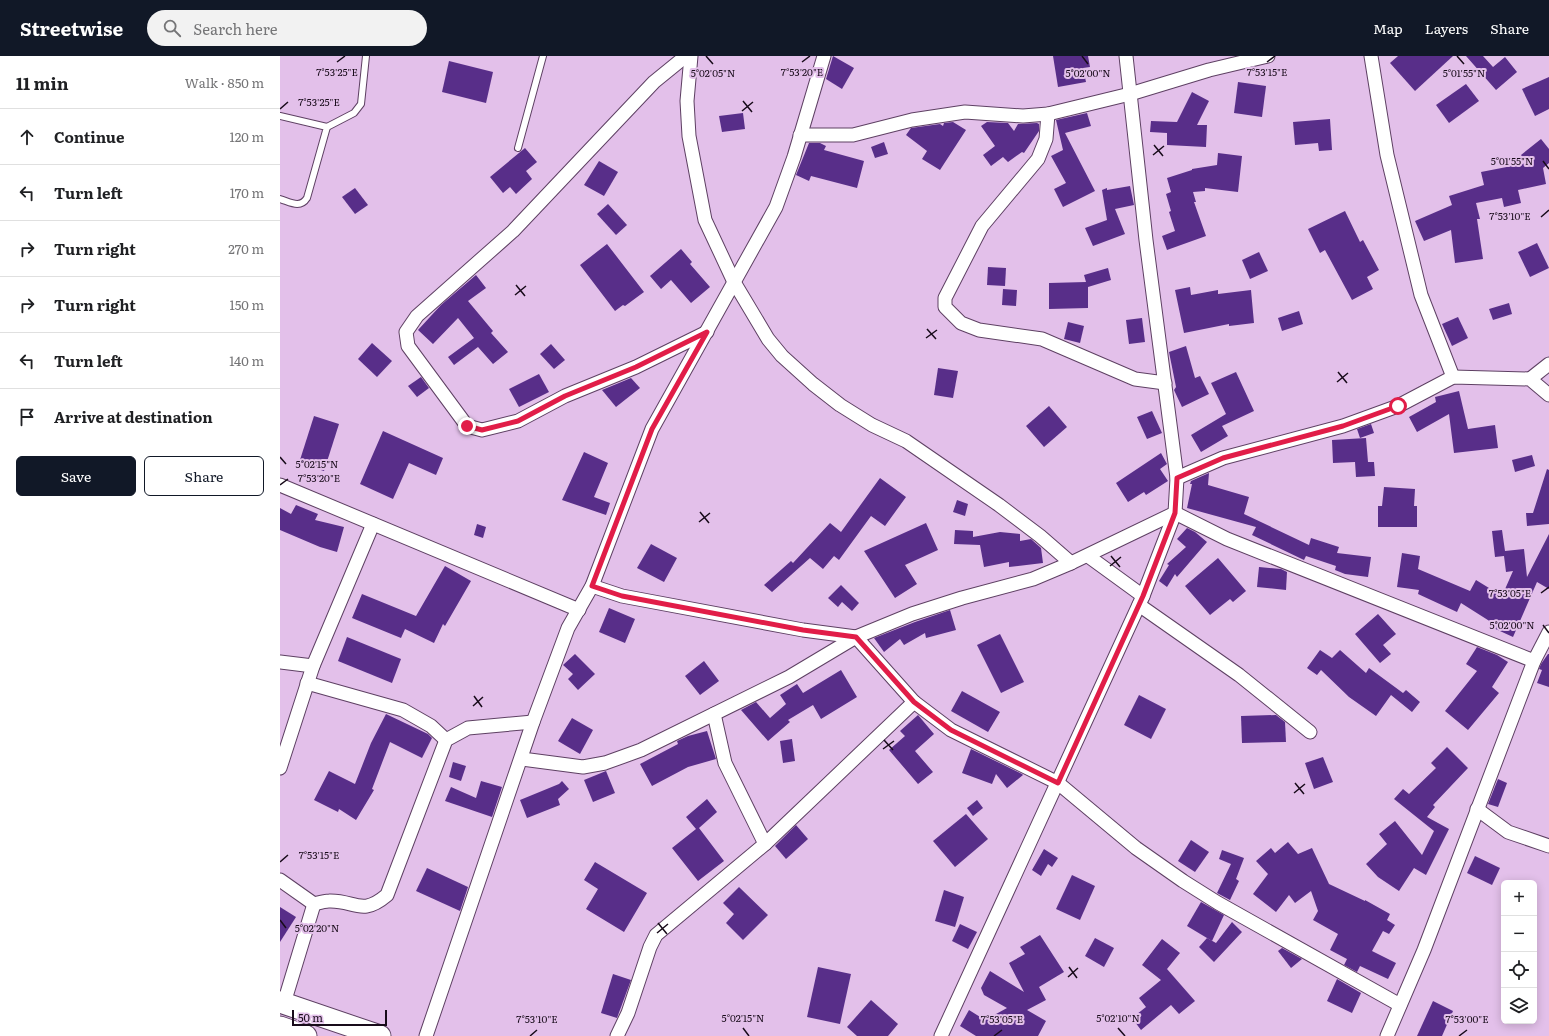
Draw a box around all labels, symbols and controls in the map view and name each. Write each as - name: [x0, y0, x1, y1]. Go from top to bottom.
- search box: [147, 10, 427, 46]
- text: Streetwise: [20, 14, 123, 42]
- icon: search: [161, 17, 183, 39]
- text: Search here: [193, 17, 277, 40]
- text: Map: [1373, 18, 1403, 38]
- text: Layers: [1425, 18, 1468, 38]
- text: Share: [1490, 18, 1529, 38]
- text: 7°53'25"E: [316, 64, 358, 79]
- text: 7°53'20"E: [781, 64, 823, 79]
- text: 7°53'15"E: [1247, 64, 1287, 79]
- text: 5°02'05"N: [691, 65, 735, 80]
- text: 5°02'00"N: [1065, 65, 1111, 80]
- text: 5°01'55"N: [1443, 65, 1485, 80]
- text: 11 min: [16, 70, 68, 95]
- text: Walk · 850 m: [185, 73, 264, 92]
- text: 7°53'25"E: [298, 94, 340, 109]
- text: Continue: [54, 125, 124, 148]
- icon: ahead: [16, 126, 38, 148]
- text: 120 m: [229, 127, 264, 146]
- text: 5°01'55"N: [1491, 153, 1533, 168]
- text: Turn left: [54, 181, 123, 204]
- icon: left: [16, 182, 38, 204]
- text: 170 m: [230, 183, 264, 202]
- text: 7°53'10"E: [1489, 208, 1531, 223]
- text: Turn right: [54, 237, 136, 260]
- icon: right: [16, 238, 38, 260]
- text: 270 m: [228, 239, 264, 258]
- text: Turn right: [54, 293, 136, 316]
- icon: right: [16, 294, 38, 316]
- text: 150 m: [229, 295, 264, 314]
- text: Turn left: [54, 349, 123, 372]
- icon: left: [16, 350, 38, 372]
- text: 140 m: [229, 351, 264, 370]
- route start: [1389, 397, 1407, 415]
- text: Arrive at destination: [54, 405, 213, 428]
- icon: arrive: [16, 406, 38, 428]
- route end: [458, 417, 476, 435]
- button: Save: [16, 456, 136, 496]
- button: Share: [144, 456, 264, 496]
- text: 5°02'15"N: [296, 456, 338, 471]
- text: 7°53'20"E: [298, 470, 340, 485]
- text: 7°53'05"E: [1489, 585, 1531, 600]
- text: 5°02'00"N: [1489, 617, 1535, 632]
- text: 7°53'15"E: [299, 847, 339, 862]
- map controls: [1501, 880, 1537, 1024]
- button: +: [1501, 880, 1537, 916]
- button: −: [1501, 916, 1537, 952]
- text: 5°02'20"N: [295, 920, 339, 935]
- button: locate: [1501, 952, 1537, 988]
- button: layers: [1501, 988, 1537, 1024]
- scale bar: [292, 1008, 387, 1027]
- text: 50 m: [298, 1009, 323, 1025]
- text: 5°02'15"N: [722, 1010, 764, 1025]
- text: 5°02'10"N: [1096, 1010, 1140, 1025]
- text: 7°53'10"E: [516, 1011, 558, 1026]
- text: 7°53'05"E: [981, 1011, 1023, 1026]
- text: 7°53'00"E: [1446, 1011, 1489, 1026]

